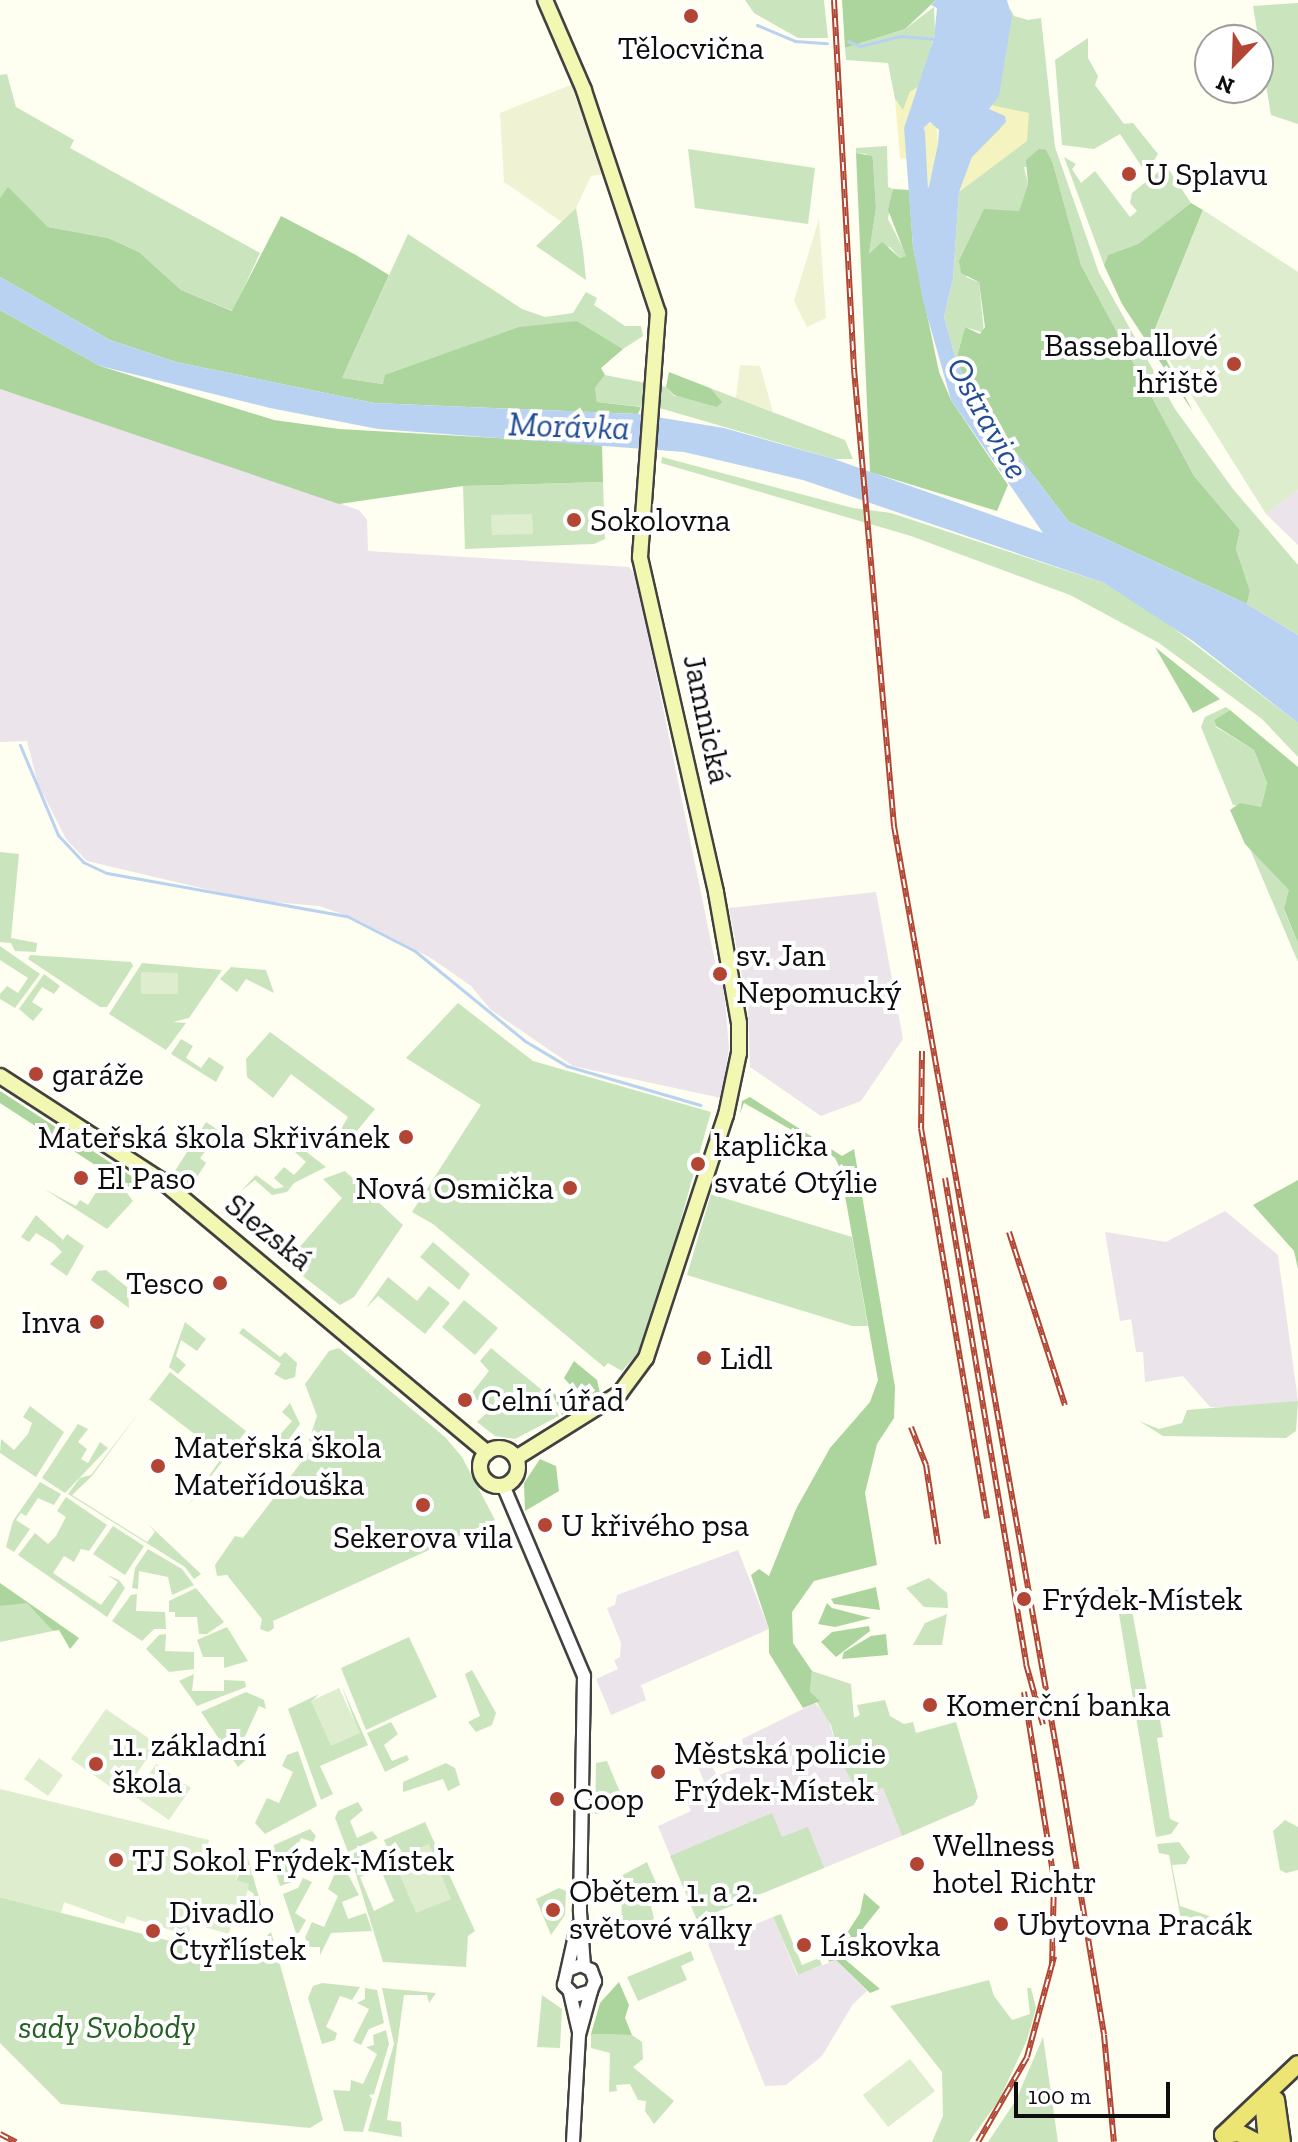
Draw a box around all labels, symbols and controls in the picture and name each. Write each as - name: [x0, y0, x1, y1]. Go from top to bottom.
- marker: Tělocvična: [682, 7, 700, 25]
- north arrow: [1194, 24, 1274, 104]
- place label: Tělocvična: [618, 29, 764, 67]
- text: N: [1212, 69, 1238, 100]
- place label: U Splavu: [1145, 155, 1267, 193]
- marker: U Splavu: [1120, 165, 1138, 183]
- place label: Basseballové hřiště: [1044, 327, 1218, 402]
- water label: Ostravice: [938, 350, 1038, 486]
- marker: Basseballové hřiště: [1225, 355, 1243, 373]
- water label: Morávka: [508, 403, 630, 449]
- place label: Sokolovna: [590, 501, 730, 539]
- marker: Sokolovna: [565, 511, 583, 529]
- street label: Jamnická: [675, 651, 739, 787]
- place label: sv. Jan Nepomucký: [736, 937, 901, 1012]
- marker: sv. Jan Nepomucký: [711, 965, 729, 983]
- place label: garáže: [52, 1055, 144, 1093]
- marker: garáže: [27, 1065, 45, 1083]
- place label: Mateřská škola Skřivánek: [38, 1118, 390, 1156]
- place label: kaplička svaté Otýlie: [714, 1127, 878, 1202]
- marker: Mateřská škola Skřivánek: [397, 1128, 415, 1146]
- marker: kaplička svaté Otýlie: [689, 1155, 707, 1173]
- place label: El Paso: [97, 1159, 196, 1197]
- marker: El Paso: [72, 1169, 90, 1187]
- place label: Nová Osmička: [355, 1169, 554, 1207]
- marker: Nová Osmička: [561, 1179, 579, 1197]
- street label: Slezská: [217, 1185, 321, 1279]
- place label: Tesco: [126, 1264, 204, 1302]
- marker: Tesco: [211, 1274, 229, 1292]
- place label: Inva: [21, 1303, 81, 1341]
- marker: Inva: [88, 1313, 106, 1331]
- place label: Lidl: [720, 1339, 772, 1377]
- marker: Lidl: [695, 1349, 713, 1367]
- place label: Celní úřad: [481, 1381, 624, 1419]
- marker: Celní úřad: [456, 1391, 474, 1409]
- place label: Mateřská škola Mateřídouška: [174, 1429, 382, 1504]
- marker: Mateřská škola Mateřídouška: [149, 1457, 167, 1475]
- marker: Sekerova vila: [414, 1496, 432, 1514]
- place label: U křivého psa: [561, 1506, 749, 1544]
- marker: U křivého psa: [536, 1516, 554, 1534]
- place label: Sekerova vila: [333, 1518, 513, 1556]
- place label: Frýdek-Místek: [1042, 1580, 1242, 1618]
- marker: Frýdek-Místek: [1013, 1588, 1035, 1610]
- place label: Komerční banka: [946, 1686, 1171, 1724]
- marker: Komerční banka: [921, 1696, 939, 1714]
- place label: 11. základní škola: [112, 1727, 266, 1802]
- place label: Městská policie Frýdek-Místek: [674, 1735, 886, 1810]
- marker: 11. základní škola: [87, 1755, 105, 1773]
- marker: Městská policie Frýdek-Místek: [649, 1763, 667, 1781]
- place label: Coop: [573, 1780, 644, 1818]
- marker: Coop: [548, 1790, 566, 1808]
- place label: Wellness hotel Richtr: [933, 1827, 1097, 1902]
- place label: TJ Sokol Frýdek-Místek: [132, 1841, 454, 1879]
- marker: TJ Sokol Frýdek-Místek: [107, 1851, 125, 1869]
- marker: Wellness hotel Richtr: [908, 1855, 926, 1873]
- place label: Obětem 1. a 2. světové války: [569, 1873, 758, 1948]
- place label: Divadlo Čtyřlístek: [169, 1894, 306, 1969]
- marker: Obětem 1. a 2. světové války: [544, 1901, 562, 1919]
- place label: Ubytovna Pracák: [1017, 1905, 1252, 1943]
- marker: Ubytovna Pracák: [992, 1915, 1010, 1933]
- marker: Divadlo Čtyřlístek: [144, 1922, 162, 1940]
- place label: Lískovka: [820, 1926, 940, 1964]
- marker: Lískovka: [795, 1936, 813, 1954]
- park label: sady Svobody: [18, 2008, 196, 2046]
- scale bar: [1018, 2066, 1174, 2116]
- text: 100 m: [1028, 2081, 1091, 2110]

